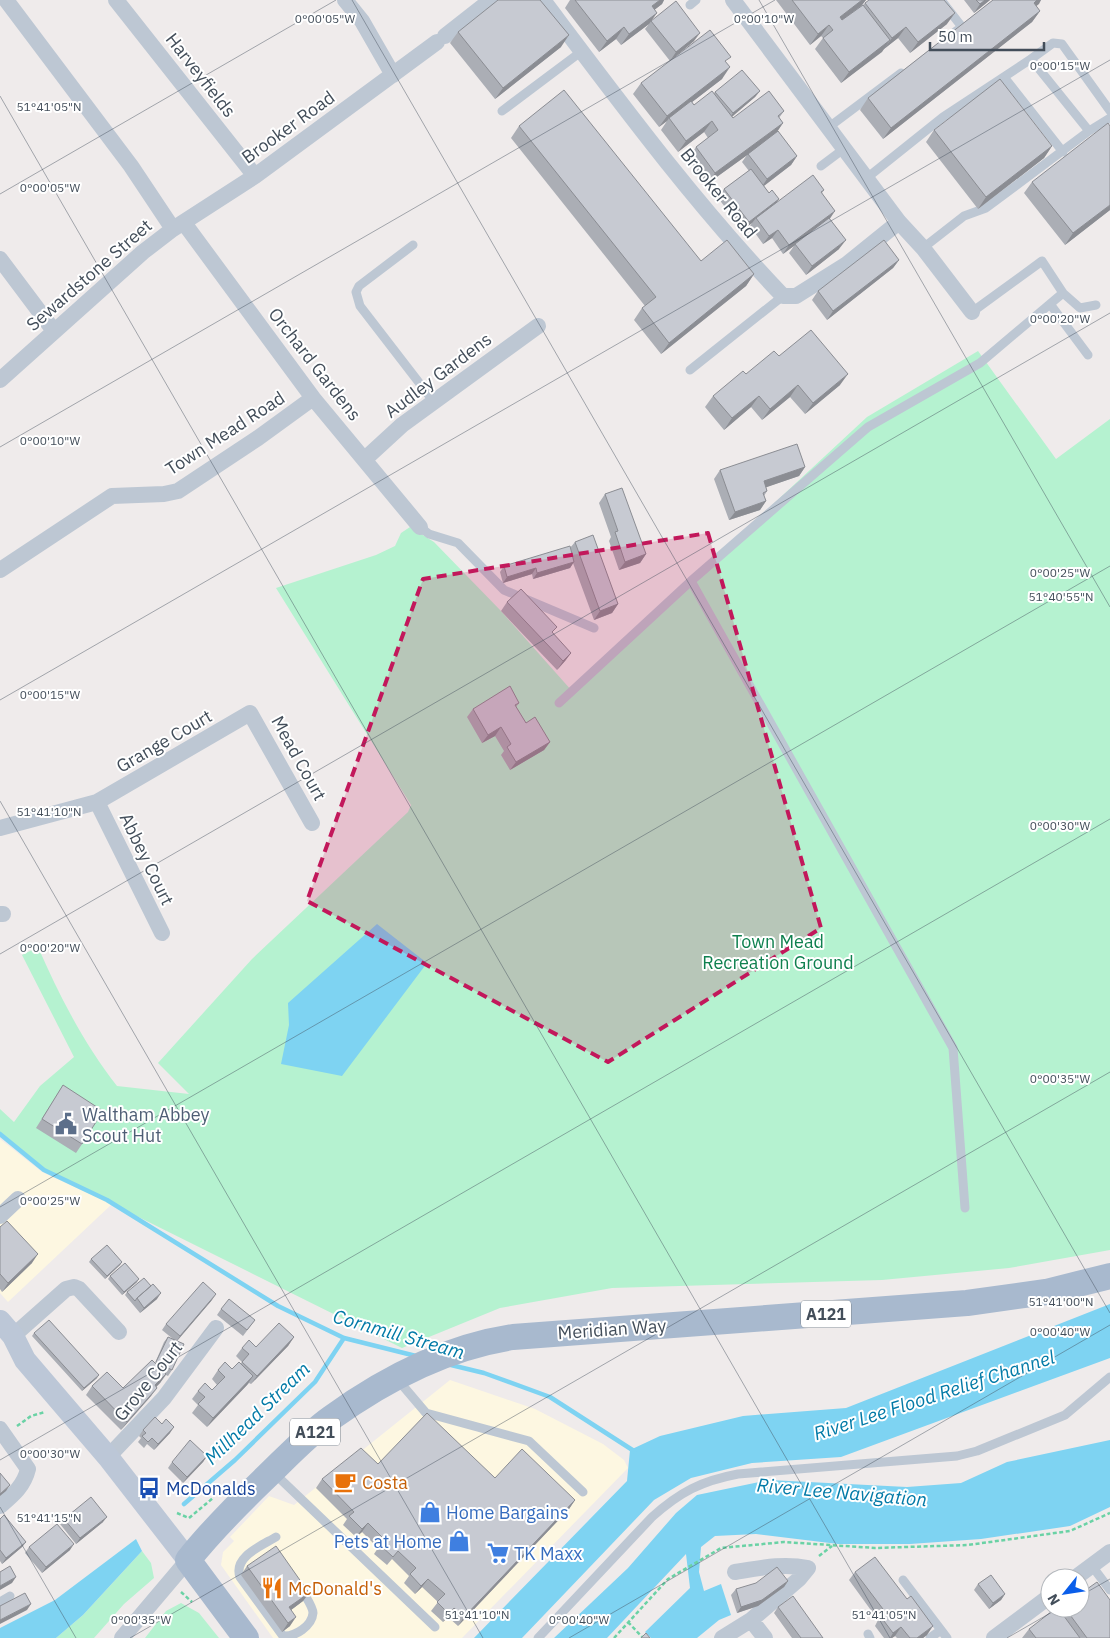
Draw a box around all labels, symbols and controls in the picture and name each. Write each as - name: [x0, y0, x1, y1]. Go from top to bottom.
- text: 0°00'05"W: [295, 11, 356, 26]
- text: 0°00'10"W: [734, 11, 795, 26]
- scale bar: [930, 20, 1044, 52]
- text: 50 m: [938, 27, 973, 46]
- street label: Harveyfields: [161, 28, 241, 122]
- text: 0°00'15"W: [1030, 58, 1091, 73]
- street label: Brooker Road: [237, 85, 339, 169]
- text: 51°41'05"N: [16, 99, 82, 114]
- street label: Brooker Road: [676, 143, 762, 243]
- text: 0°00'05"W: [20, 180, 81, 195]
- street label: Sewardstone Street: [21, 214, 157, 336]
- street label: Orchard Gardens: [264, 303, 366, 425]
- text: 0°00'20"W: [1030, 311, 1091, 326]
- street label: Audley Gardens: [380, 327, 496, 423]
- street label: Town Mead Road: [161, 386, 289, 480]
- text: 0°00'10"W: [20, 433, 81, 448]
- text: 0°00'25"W: [1030, 565, 1091, 580]
- text: 51°40'55"N: [1028, 589, 1094, 604]
- text: 0°00'15"W: [20, 687, 81, 702]
- street label: Grange Court: [112, 704, 216, 778]
- street label: Mead Court: [266, 712, 332, 804]
- text: 51°41'10"N: [16, 804, 82, 819]
- street label: Abbey Court: [115, 809, 179, 909]
- text: 0°00'30"W: [1030, 818, 1091, 833]
- park label: Town Mead Recreation Ground: [702, 930, 854, 974]
- text: 0°00'20"W: [20, 940, 81, 955]
- text: 0°00'35"W: [1030, 1071, 1091, 1086]
- place label: Waltham Abbey Scout Hut: [82, 1103, 210, 1147]
- public building icon: Waltham Abbey Scout Hut: [53, 1111, 79, 1137]
- text: 0°00'25"W: [20, 1193, 81, 1208]
- text: 51°41'00"N: [1028, 1294, 1094, 1309]
- road number: A121: [801, 1300, 851, 1328]
- water label: Cornmill Stream: [330, 1304, 468, 1364]
- street label: Meridian Way: [557, 1314, 667, 1344]
- text: 0°00'40"W: [1030, 1324, 1091, 1339]
- street label: Grove Court: [109, 1336, 187, 1426]
- water label: River Lee Flood Relief Channel: [810, 1345, 1058, 1445]
- water label: Millhead Stream: [199, 1357, 315, 1469]
- road number: A121: [290, 1418, 340, 1445]
- text: 0°00'30"W: [20, 1446, 81, 1461]
- cafe icon: Costa: [332, 1469, 358, 1495]
- place label: Costa: [362, 1471, 408, 1494]
- water label: River Lee Navigation: [756, 1473, 928, 1511]
- bus stop icon: McDonalds: [136, 1475, 162, 1501]
- place label: McDonalds: [166, 1477, 256, 1500]
- shop icon: Home Bargains: [417, 1499, 443, 1525]
- place label: Home Bargains: [446, 1501, 569, 1524]
- text: 51°41'15"N: [16, 1510, 82, 1525]
- shop icon: Pets at Home: [446, 1528, 472, 1554]
- place label: Pets at Home: [334, 1530, 442, 1553]
- supermarket icon: TK Maxx: [485, 1540, 511, 1566]
- place label: TK Maxx: [514, 1542, 582, 1565]
- north arrow: [1040, 1568, 1090, 1618]
- restaurant icon: McDonald's: [259, 1575, 285, 1601]
- place label: McDonald's: [288, 1577, 382, 1600]
- text: N: [1043, 1591, 1064, 1608]
- text: 51°41'10"N: [444, 1607, 510, 1622]
- text: 51°41'05"N: [851, 1607, 917, 1622]
- text: 0°00'35"W: [111, 1612, 172, 1627]
- text: 0°00'40"W: [549, 1612, 610, 1627]

